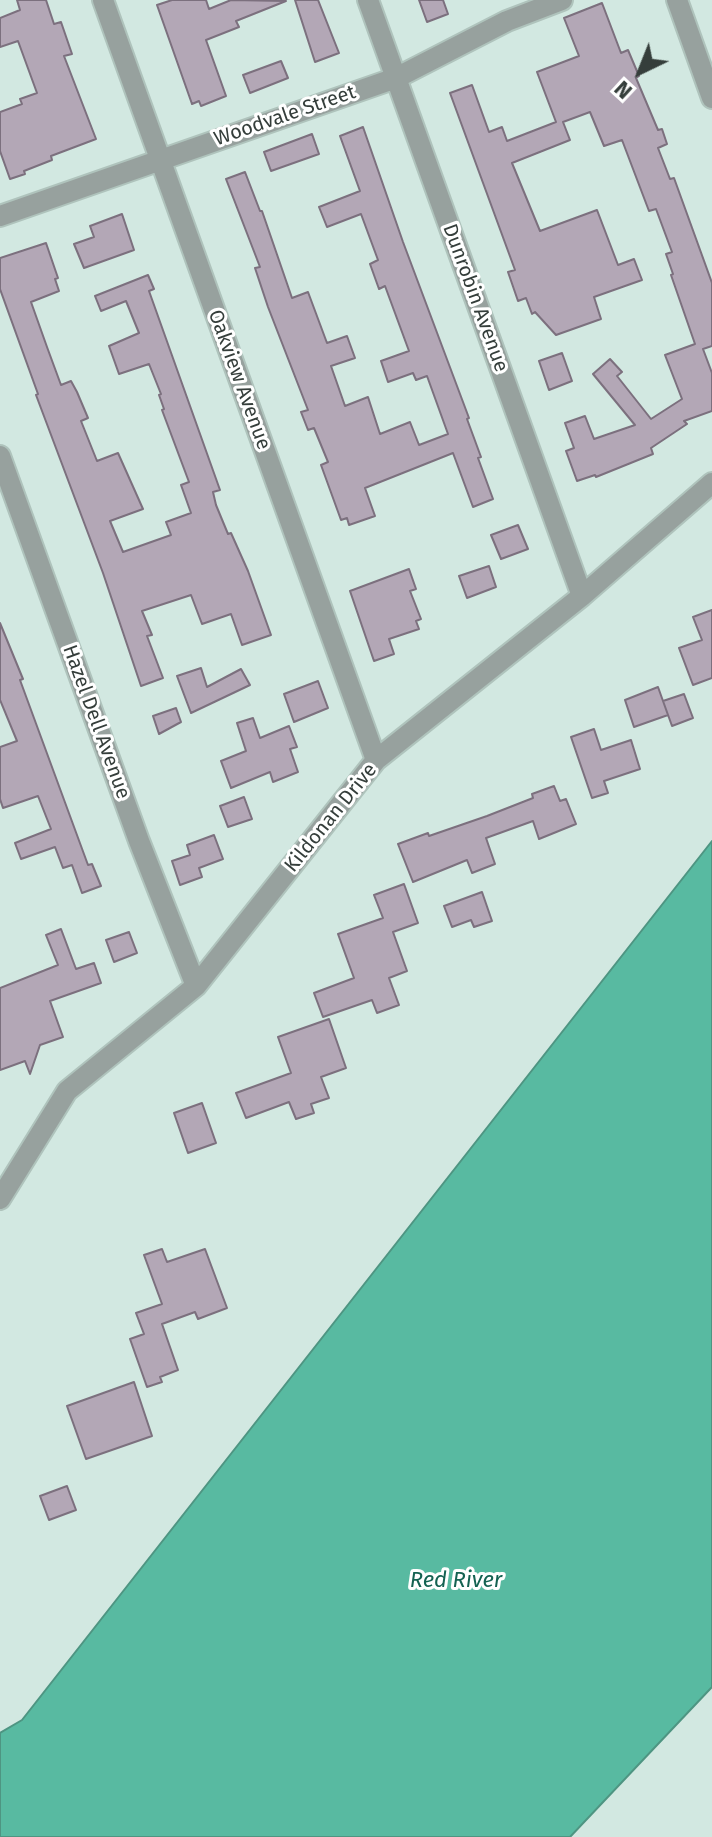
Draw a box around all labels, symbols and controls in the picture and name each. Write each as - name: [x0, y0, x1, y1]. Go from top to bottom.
- north arrow: [600, 32, 680, 112]
- text: N: [609, 75, 638, 105]
- street label: Woodvale Street: [211, 81, 359, 151]
- street label: Dunrobin Avenue: [437, 221, 513, 375]
- street label: Oakview Avenue: [203, 307, 275, 453]
- street label: Hazel Dell Avenue: [57, 642, 135, 802]
- street label: Kildonan Drive: [280, 759, 382, 877]
- water label: Red River: [410, 1568, 502, 1594]

